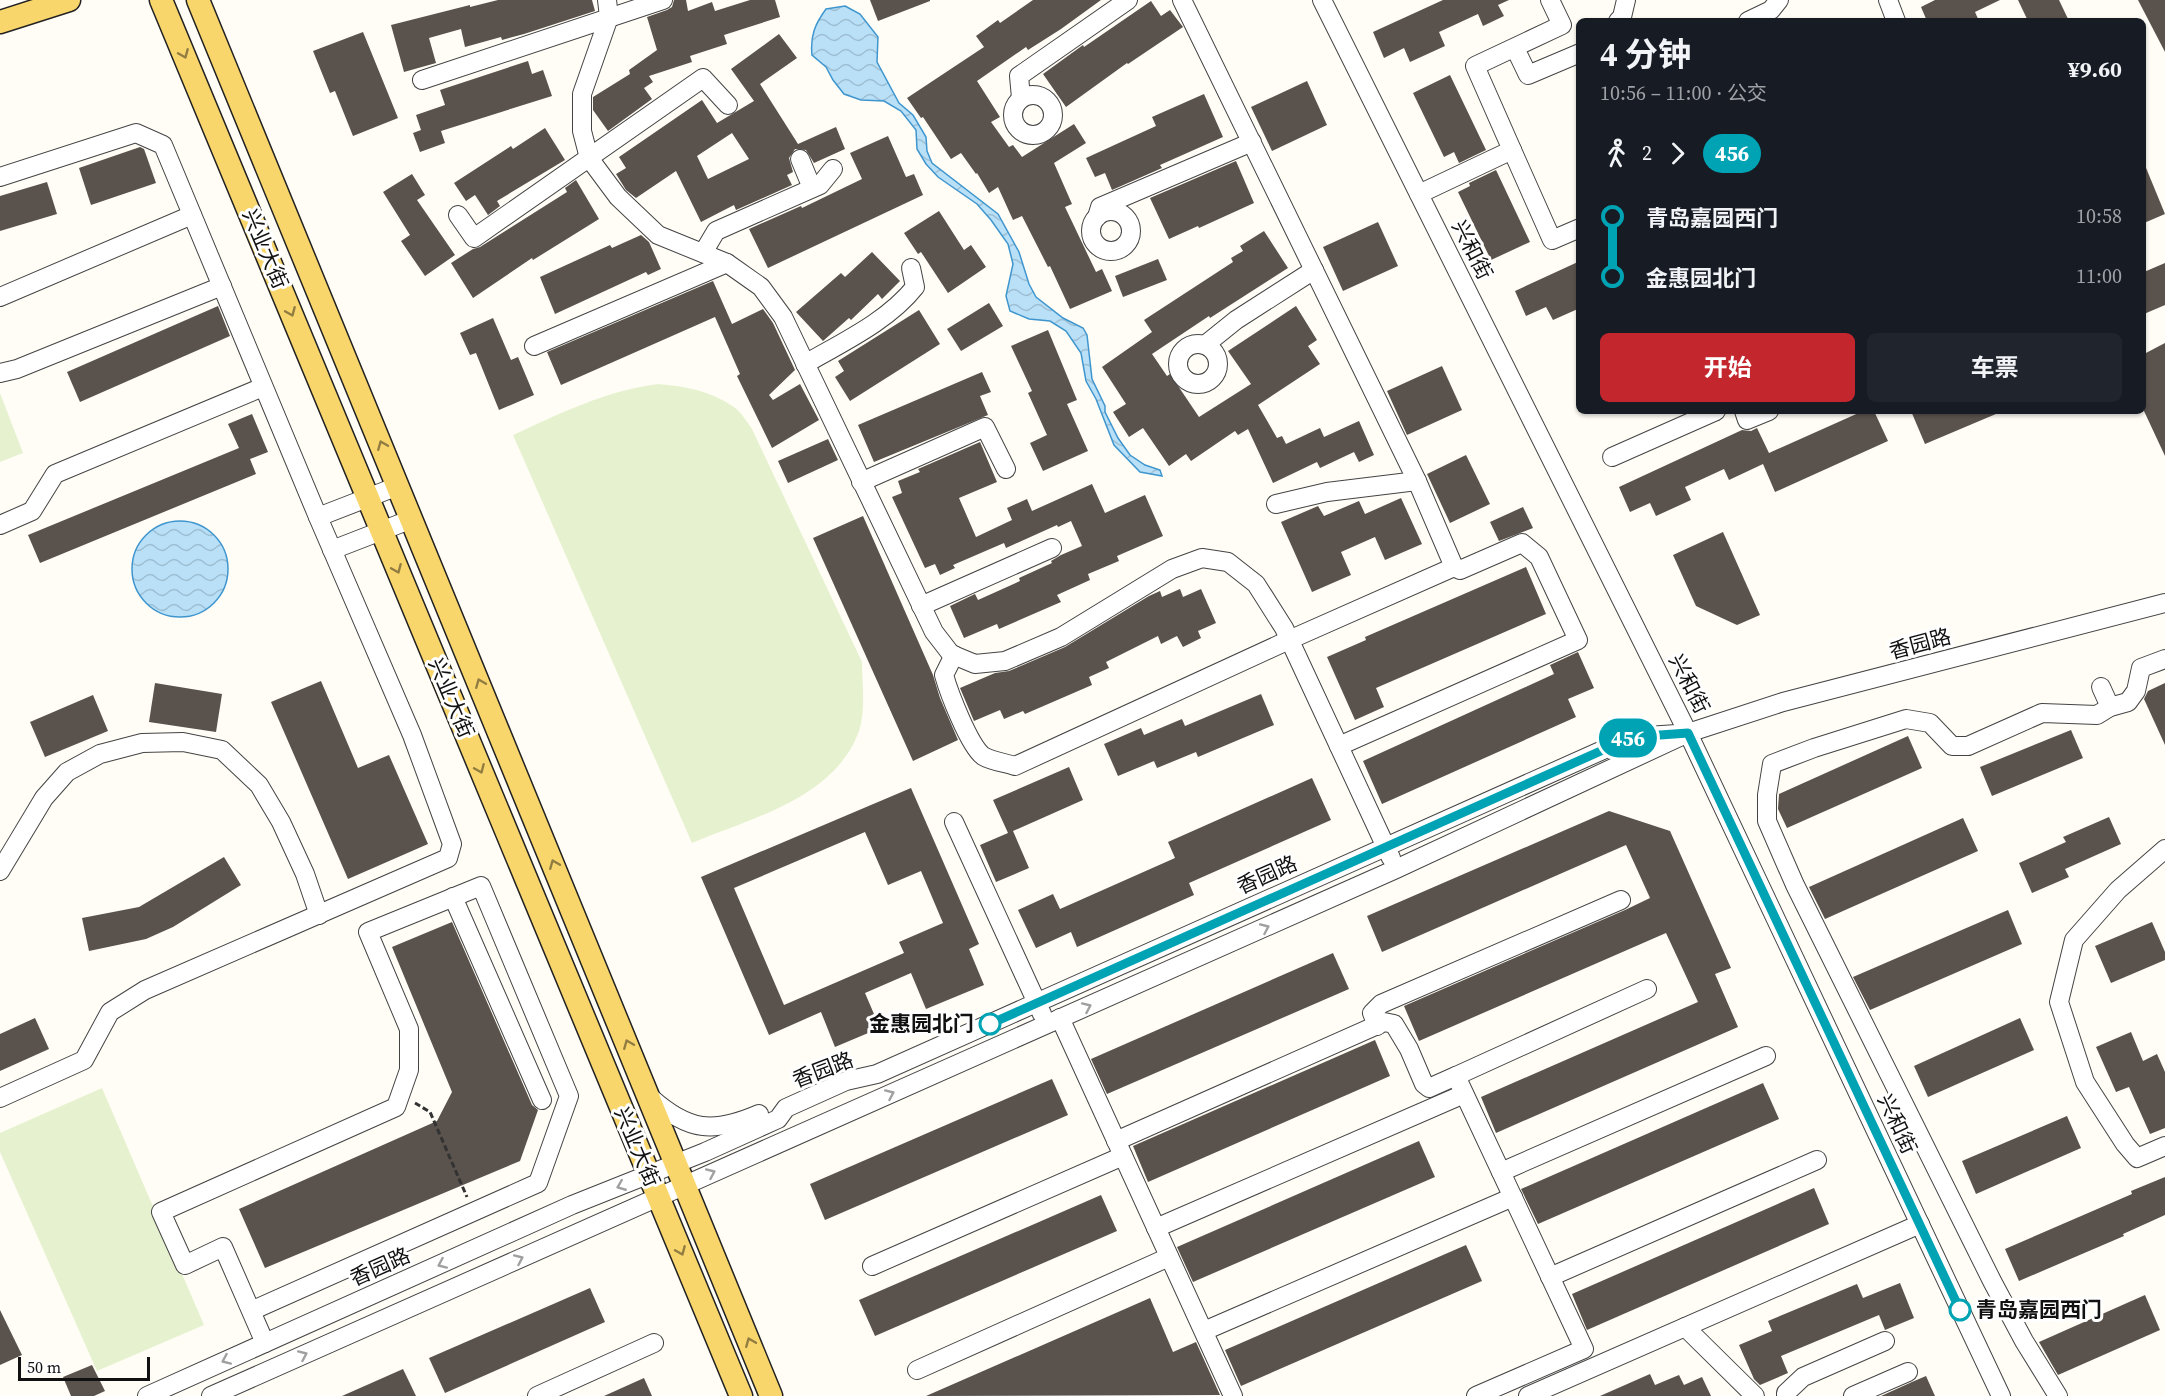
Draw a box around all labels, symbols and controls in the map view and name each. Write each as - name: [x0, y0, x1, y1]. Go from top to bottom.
- text: 4 分钟: [1600, 32, 1691, 77]
- one-way arrow: [177, 48, 189, 59]
- text: ¥9.60: [2068, 54, 2122, 84]
- text: 10:56 – 11:00 · 公交: [1600, 79, 1767, 107]
- icon: walk: [1600, 137, 1633, 170]
- icon: forward: [1661, 137, 1694, 170]
- text: 2: [1642, 139, 1652, 167]
- text: 456: [1715, 139, 1749, 168]
- text: 10:58: [2076, 202, 2122, 230]
- text: 青岛嘉园西门: [1646, 203, 1778, 233]
- street label: 兴业大街: [236, 204, 295, 293]
- street label: 兴和街: [1445, 215, 1500, 284]
- text: 11:00: [2076, 262, 2122, 290]
- text: 金惠园北门: [1646, 263, 1756, 293]
- one-way arrow: [284, 305, 296, 316]
- button: 开始: [1600, 333, 1855, 402]
- button: 车票: [1867, 333, 2122, 402]
- one-way arrow: [377, 440, 389, 451]
- one-way arrow: [390, 563, 402, 574]
- street label: 香园路: [1886, 621, 1954, 666]
- street label: 兴和街: [1662, 649, 1717, 718]
- street label: 兴业大街: [422, 653, 481, 742]
- one-way arrow: [475, 679, 487, 690]
- line badge: 456: [1594, 718, 1662, 758]
- text: 456: [1611, 724, 1645, 753]
- one-way arrow: [473, 763, 485, 774]
- street label: 香园路: [1232, 848, 1301, 901]
- one-way arrow: [549, 859, 561, 870]
- one-way arrow: [1259, 923, 1270, 935]
- one-way arrow: [1081, 1002, 1092, 1014]
- place label: 金惠园北门: [869, 1009, 974, 1038]
- marker: 金惠园北门: [979, 1013, 1001, 1035]
- one-way arrow: [623, 1039, 635, 1050]
- street label: 香园路: [788, 1045, 857, 1094]
- street label: 兴和街: [1871, 1089, 1924, 1158]
- one-way arrow: [883, 1090, 894, 1102]
- street label: 兴业大街: [608, 1102, 667, 1191]
- one-way arrow: [705, 1169, 716, 1181]
- one-way arrow: [616, 1179, 627, 1191]
- street label: 香园路: [345, 1240, 414, 1293]
- one-way arrow: [674, 1245, 686, 1256]
- one-way arrow: [513, 1254, 524, 1266]
- one-way arrow: [438, 1256, 449, 1268]
- place label: 青岛嘉园西门: [1976, 1295, 2102, 1324]
- marker: 青岛嘉园西门: [1949, 1299, 1971, 1321]
- one-way arrow: [745, 1337, 757, 1348]
- one-way arrow: [296, 1350, 307, 1362]
- one-way arrow: [221, 1353, 232, 1365]
- scale bar: [18, 1354, 150, 1382]
- text: 50 m: [27, 1356, 61, 1378]

